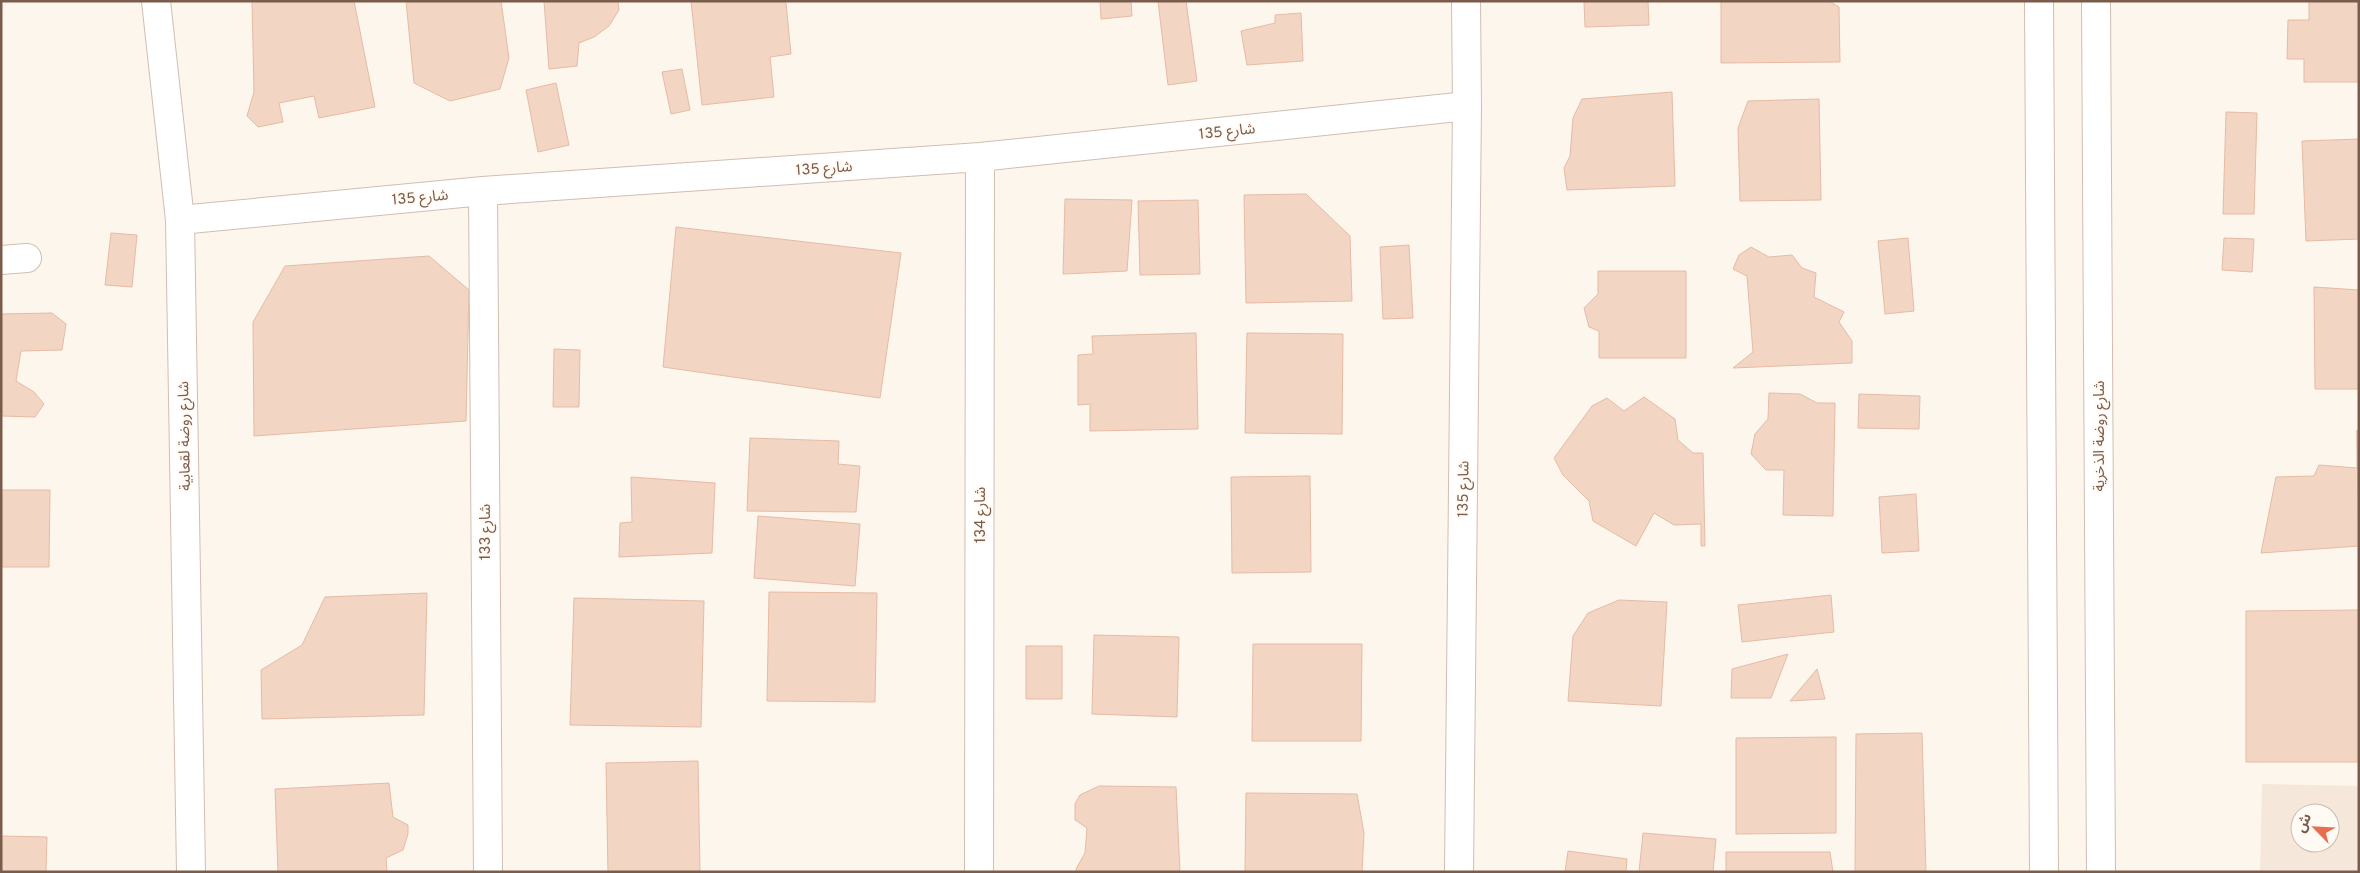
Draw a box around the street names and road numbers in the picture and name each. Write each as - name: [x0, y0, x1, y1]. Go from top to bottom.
- street label: شارع 135: [1198, 120, 1257, 146]
- street label: شارع 135: [795, 158, 853, 182]
- street label: شارع 135: [391, 187, 450, 211]
- street label: شارع روضة الذخرية: [2091, 380, 2111, 491]
- street label: شارع روضة لقعابية: [175, 381, 197, 491]
- street label: شارع 135: [1455, 460, 1475, 518]
- street label: شارع 134: [972, 486, 992, 543]
- street label: شارع 133: [477, 504, 497, 560]

